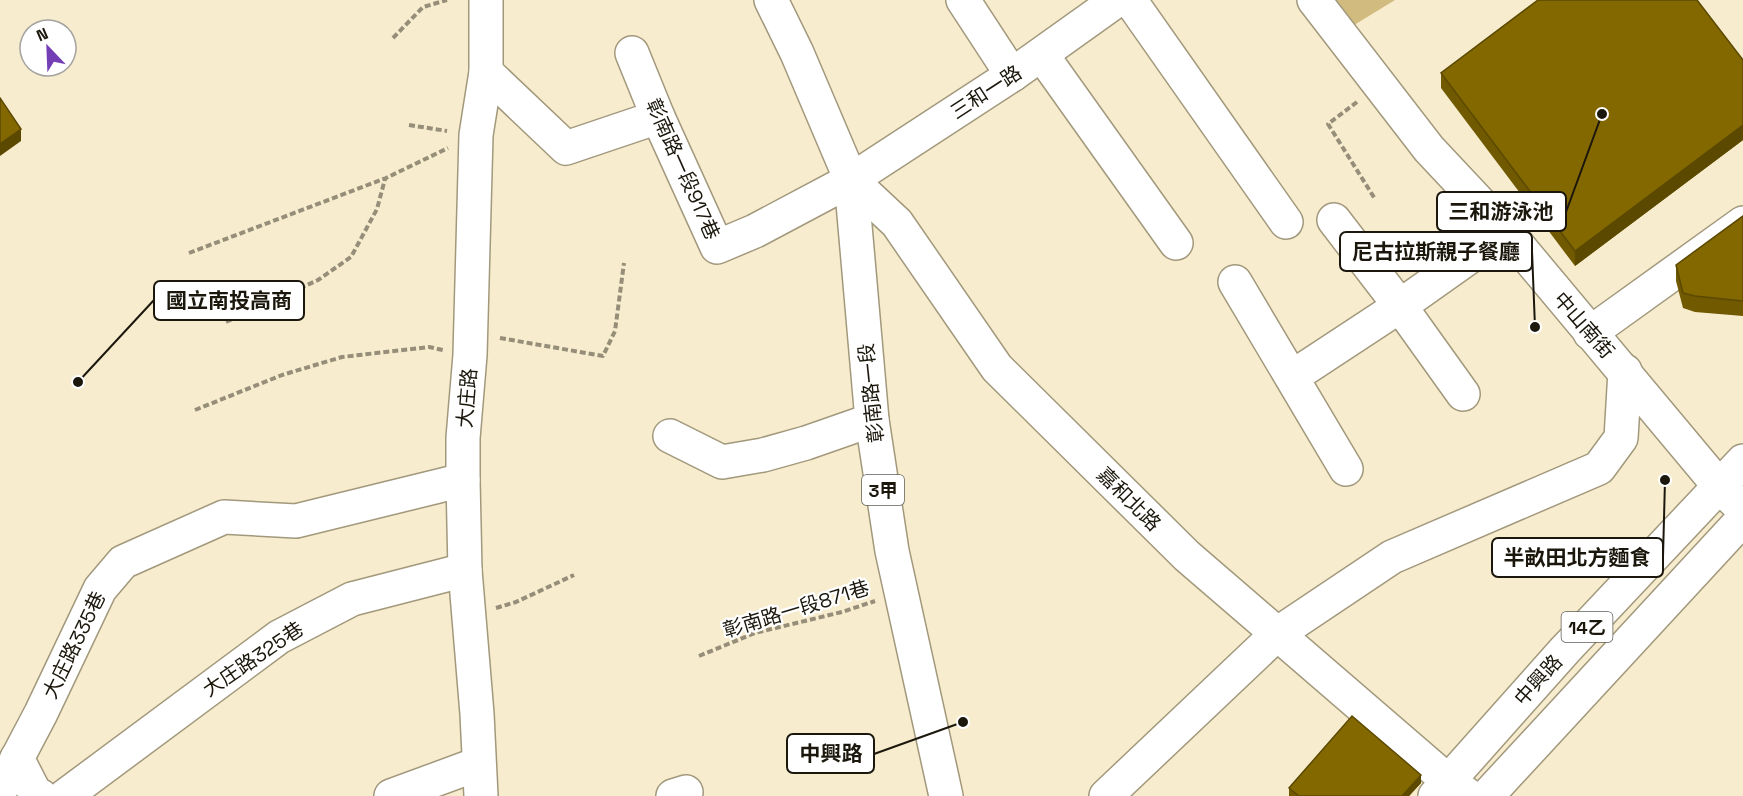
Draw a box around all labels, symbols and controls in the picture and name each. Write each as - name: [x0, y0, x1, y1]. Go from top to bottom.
- north arrow: [18, 18, 78, 78]
- text: N: [33, 23, 51, 46]
- street label: 三和一路: [945, 59, 1027, 125]
- street label: 彰南路一段917巷: [640, 94, 726, 244]
- callout: 三和游泳池: [1437, 192, 1566, 231]
- text: 三和游泳池: [1449, 198, 1554, 225]
- callout: 尼古拉斯親子餐廳: [1340, 232, 1532, 271]
- text: 尼古拉斯親子餐廳: [1352, 238, 1520, 265]
- callout: 國立南投高商: [154, 281, 304, 320]
- street label: 中山南街: [1548, 286, 1620, 364]
- text: 國立南投高商: [166, 287, 292, 314]
- street label: 彰南路一段: [853, 342, 889, 444]
- street label: 大庄路: [451, 367, 483, 429]
- street label: 嘉和北路: [1092, 462, 1166, 536]
- road number: 3甲: [862, 475, 904, 505]
- callout: 半畝田北方麵食: [1492, 538, 1663, 577]
- text: 半畝田北方麵食: [1504, 544, 1651, 571]
- street label: 彰南路一段871巷: [720, 574, 872, 644]
- street label: 大庄路335巷: [37, 587, 111, 703]
- road number: 14乙: [1562, 612, 1612, 642]
- street label: 大庄路325巷: [198, 616, 308, 702]
- street label: 中興路: [1508, 649, 1568, 711]
- callout: 中興路: [787, 734, 874, 773]
- text: 中興路: [800, 740, 863, 767]

